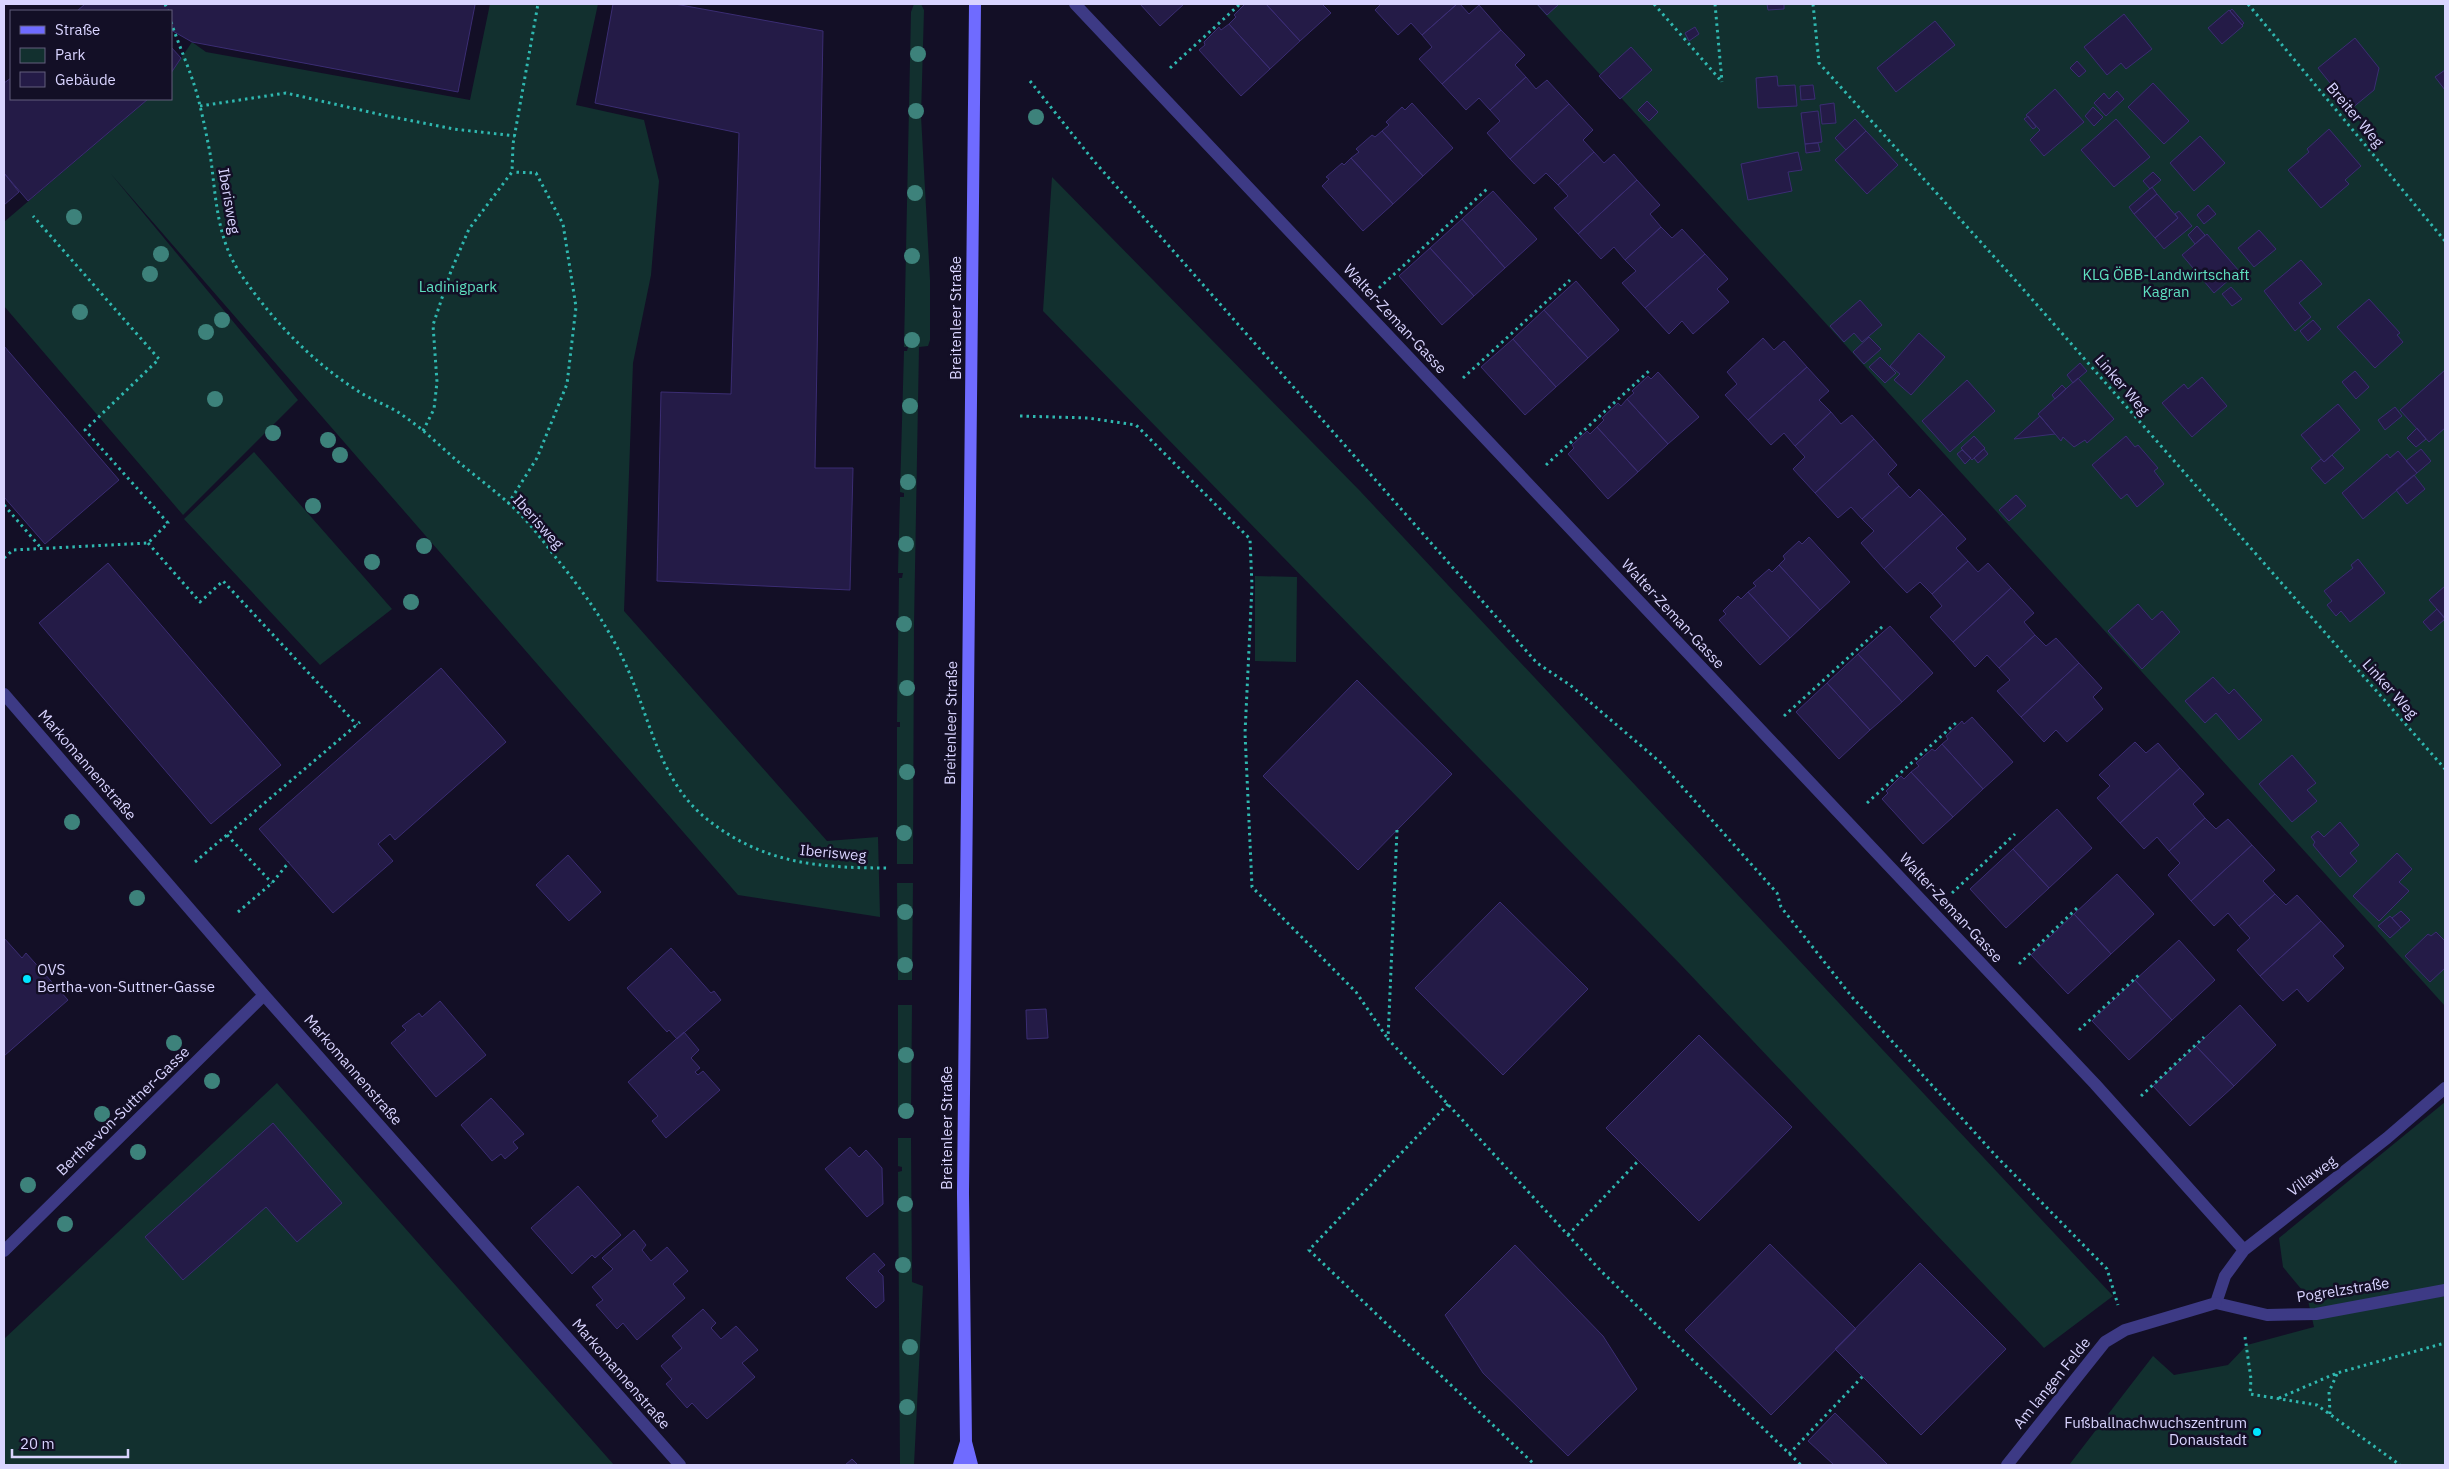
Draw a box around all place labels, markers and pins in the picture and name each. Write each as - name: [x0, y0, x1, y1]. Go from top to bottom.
- place label: OVS Bertha-von-Suttner-Gasse: [37, 960, 215, 996]
- marker: OVS Bertha-von-Suttner-Gasse: [21, 973, 33, 985]
- place label: Fußballnachwuchszentrum Donaustadt: [2064, 1413, 2247, 1449]
- marker: Fußballnachwuchszentrum Donaustadt: [2251, 1426, 2263, 1438]

